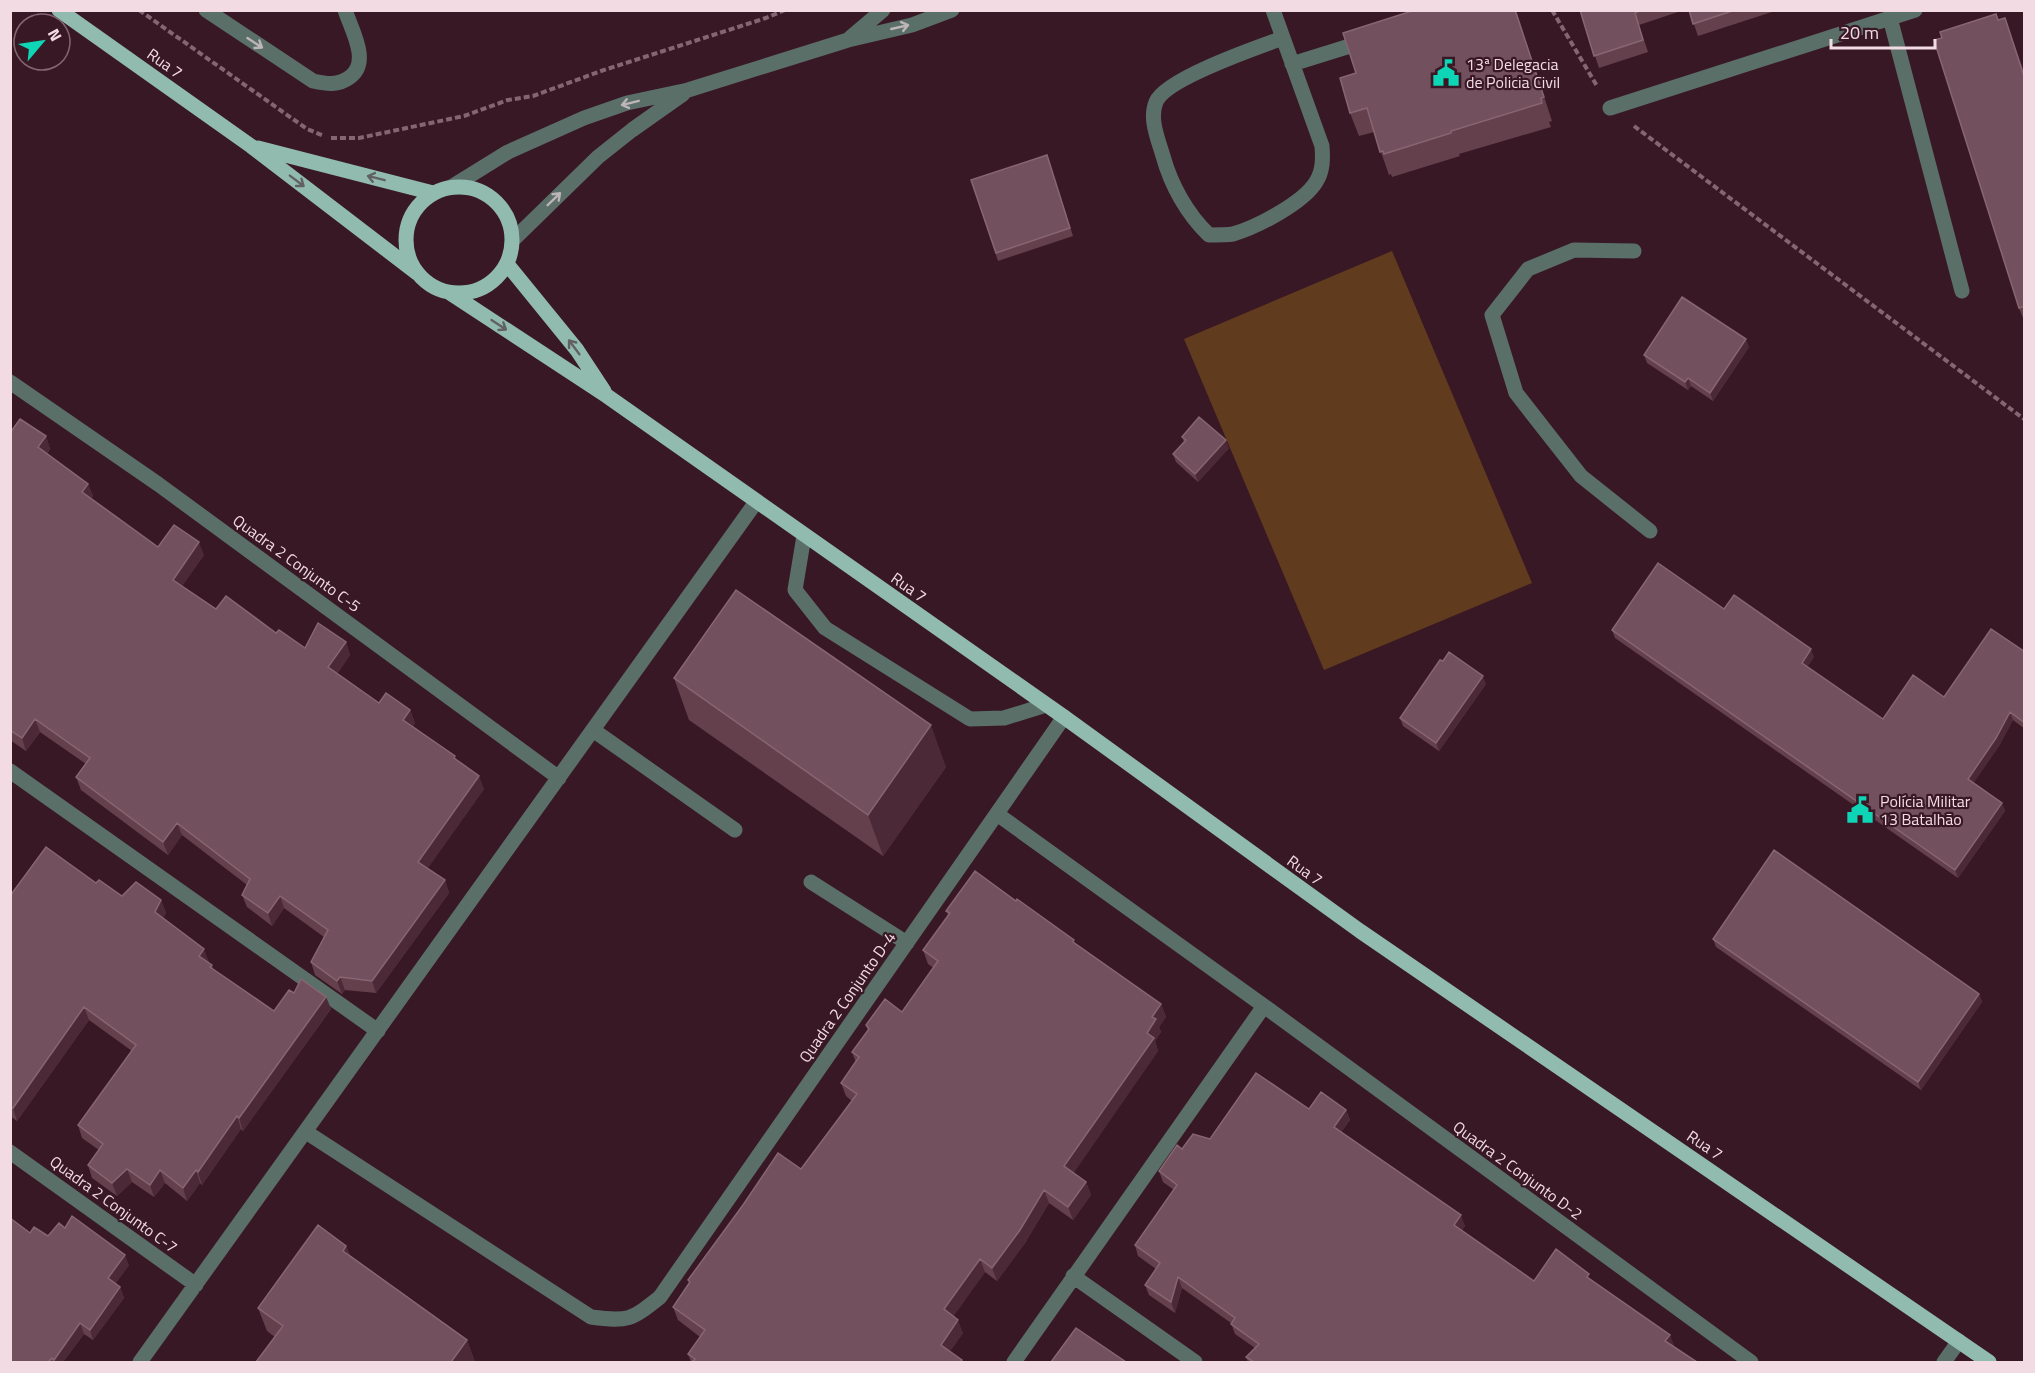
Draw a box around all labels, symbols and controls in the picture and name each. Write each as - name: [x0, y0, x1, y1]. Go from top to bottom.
- north arrow: [12, 12, 72, 72]
- scale bar: [1831, 12, 1934, 50]
- text: 20 m: [1840, 19, 1879, 46]
- one-way arrow: [891, 21, 910, 33]
- text: N: [42, 24, 68, 45]
- one-way arrow: [246, 37, 262, 49]
- street label: Rua 7: [142, 42, 188, 84]
- place label: 13ª Delegacia de Policia Civil: [1466, 52, 1560, 94]
- public building icon: 13ª Delegacia de Policia Civil: [1431, 58, 1461, 88]
- one-way arrow: [621, 97, 640, 109]
- one-way arrow: [367, 172, 386, 184]
- one-way arrow: [289, 175, 305, 188]
- one-way arrow: [547, 191, 562, 206]
- one-way arrow: [490, 319, 506, 331]
- one-way arrow: [568, 339, 581, 355]
- street label: Quadra 2 Conjunto C-5: [228, 508, 366, 618]
- street label: Rua 7: [886, 566, 932, 608]
- place label: Polícia Militar 13 Batalhão: [1880, 789, 1971, 831]
- public building icon: Polícia Militar 13 Batalhão: [1845, 795, 1875, 825]
- street label: Rua 7: [1282, 849, 1328, 891]
- street label: Quadra 2 Conjunto D-4: [793, 927, 901, 1067]
- street label: Quadra 2 Conjunto D-2: [1448, 1115, 1588, 1225]
- street label: Rua 7: [1682, 1124, 1728, 1166]
- street label: Quadra 2 Conjunto C-7: [45, 1149, 183, 1259]

